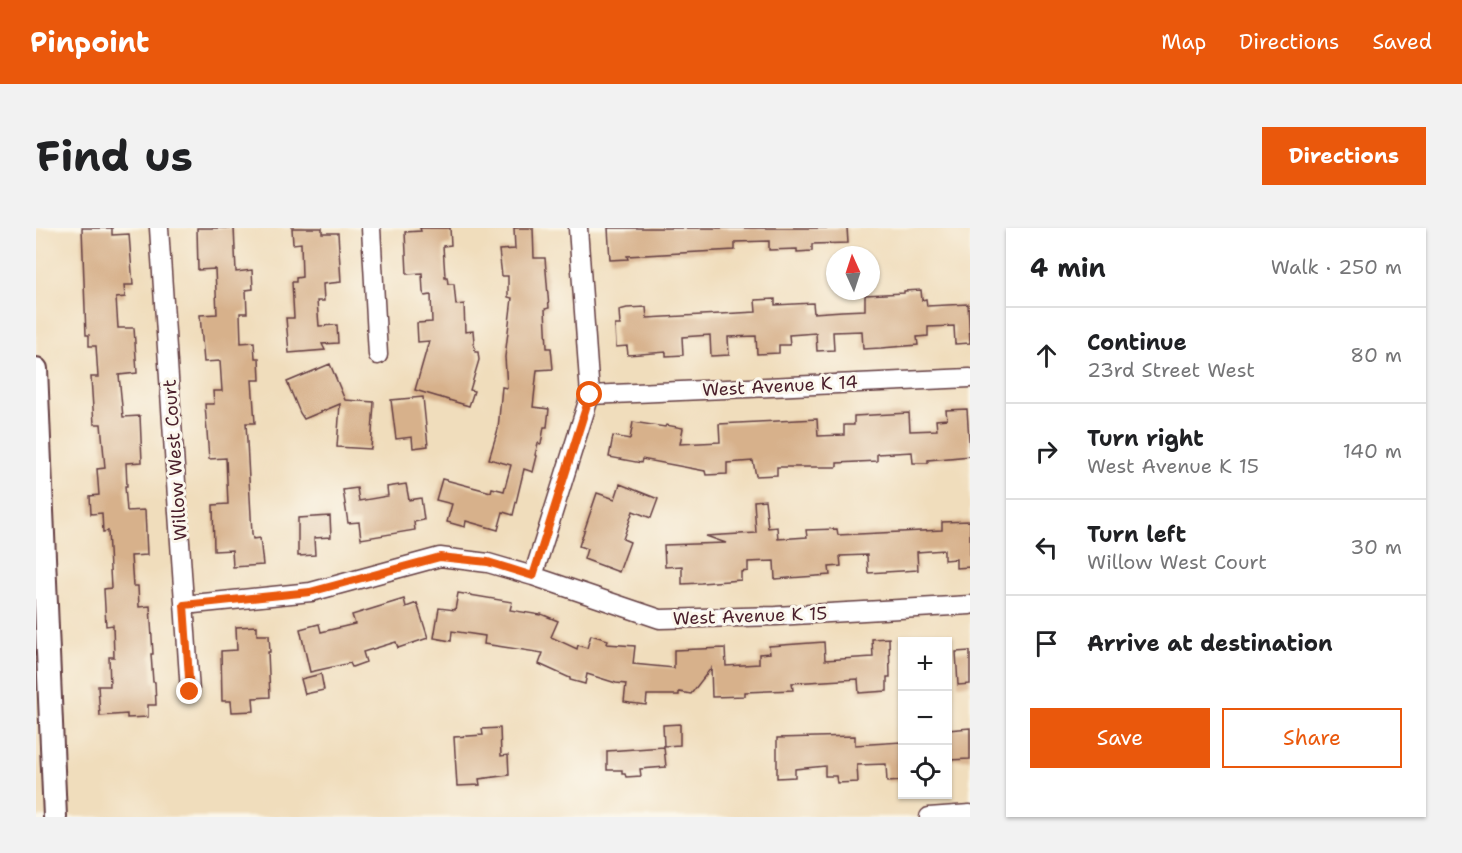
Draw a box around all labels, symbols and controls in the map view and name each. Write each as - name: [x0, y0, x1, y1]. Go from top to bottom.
- text: Pinpoint: [30, 23, 149, 61]
- text: Map: [1161, 28, 1206, 56]
- text: Directions: [1239, 28, 1339, 56]
- text: Saved: [1372, 28, 1432, 56]
- button: Directions: [1262, 127, 1426, 185]
- text: Find us: [36, 128, 193, 184]
- north arrow: [826, 246, 880, 300]
- text: 4 min: [1030, 250, 1106, 285]
- text: Walk · 250 m: [1271, 254, 1402, 280]
- text: Continue: [1087, 328, 1187, 357]
- icon: ahead: [1030, 339, 1063, 372]
- text: 80 m: [1350, 342, 1402, 368]
- text: 23rd Street West: [1087, 357, 1255, 383]
- street label: West Avenue K 14: [702, 370, 858, 402]
- street label: Willow West Court: [157, 378, 193, 542]
- route start: [576, 381, 602, 407]
- text: Turn right: [1087, 424, 1204, 453]
- icon: right: [1030, 435, 1063, 468]
- text: 140 m: [1343, 438, 1402, 464]
- text: West Avenue K 15: [1087, 453, 1259, 479]
- text: Turn left: [1087, 520, 1186, 549]
- icon: left: [1030, 531, 1063, 564]
- text: 30 m: [1350, 534, 1402, 560]
- text: Willow West Court: [1087, 549, 1267, 575]
- street label: West Avenue K 15: [672, 601, 828, 631]
- icon: arrive: [1030, 627, 1063, 660]
- text: Arrive at destination: [1087, 629, 1333, 658]
- map controls: [898, 637, 952, 799]
- button: +: [898, 637, 952, 691]
- route end: [176, 678, 202, 704]
- button: −: [898, 691, 952, 745]
- button: Save: [1030, 708, 1210, 768]
- button: Share: [1222, 708, 1402, 768]
- button: locate: [898, 745, 952, 799]

